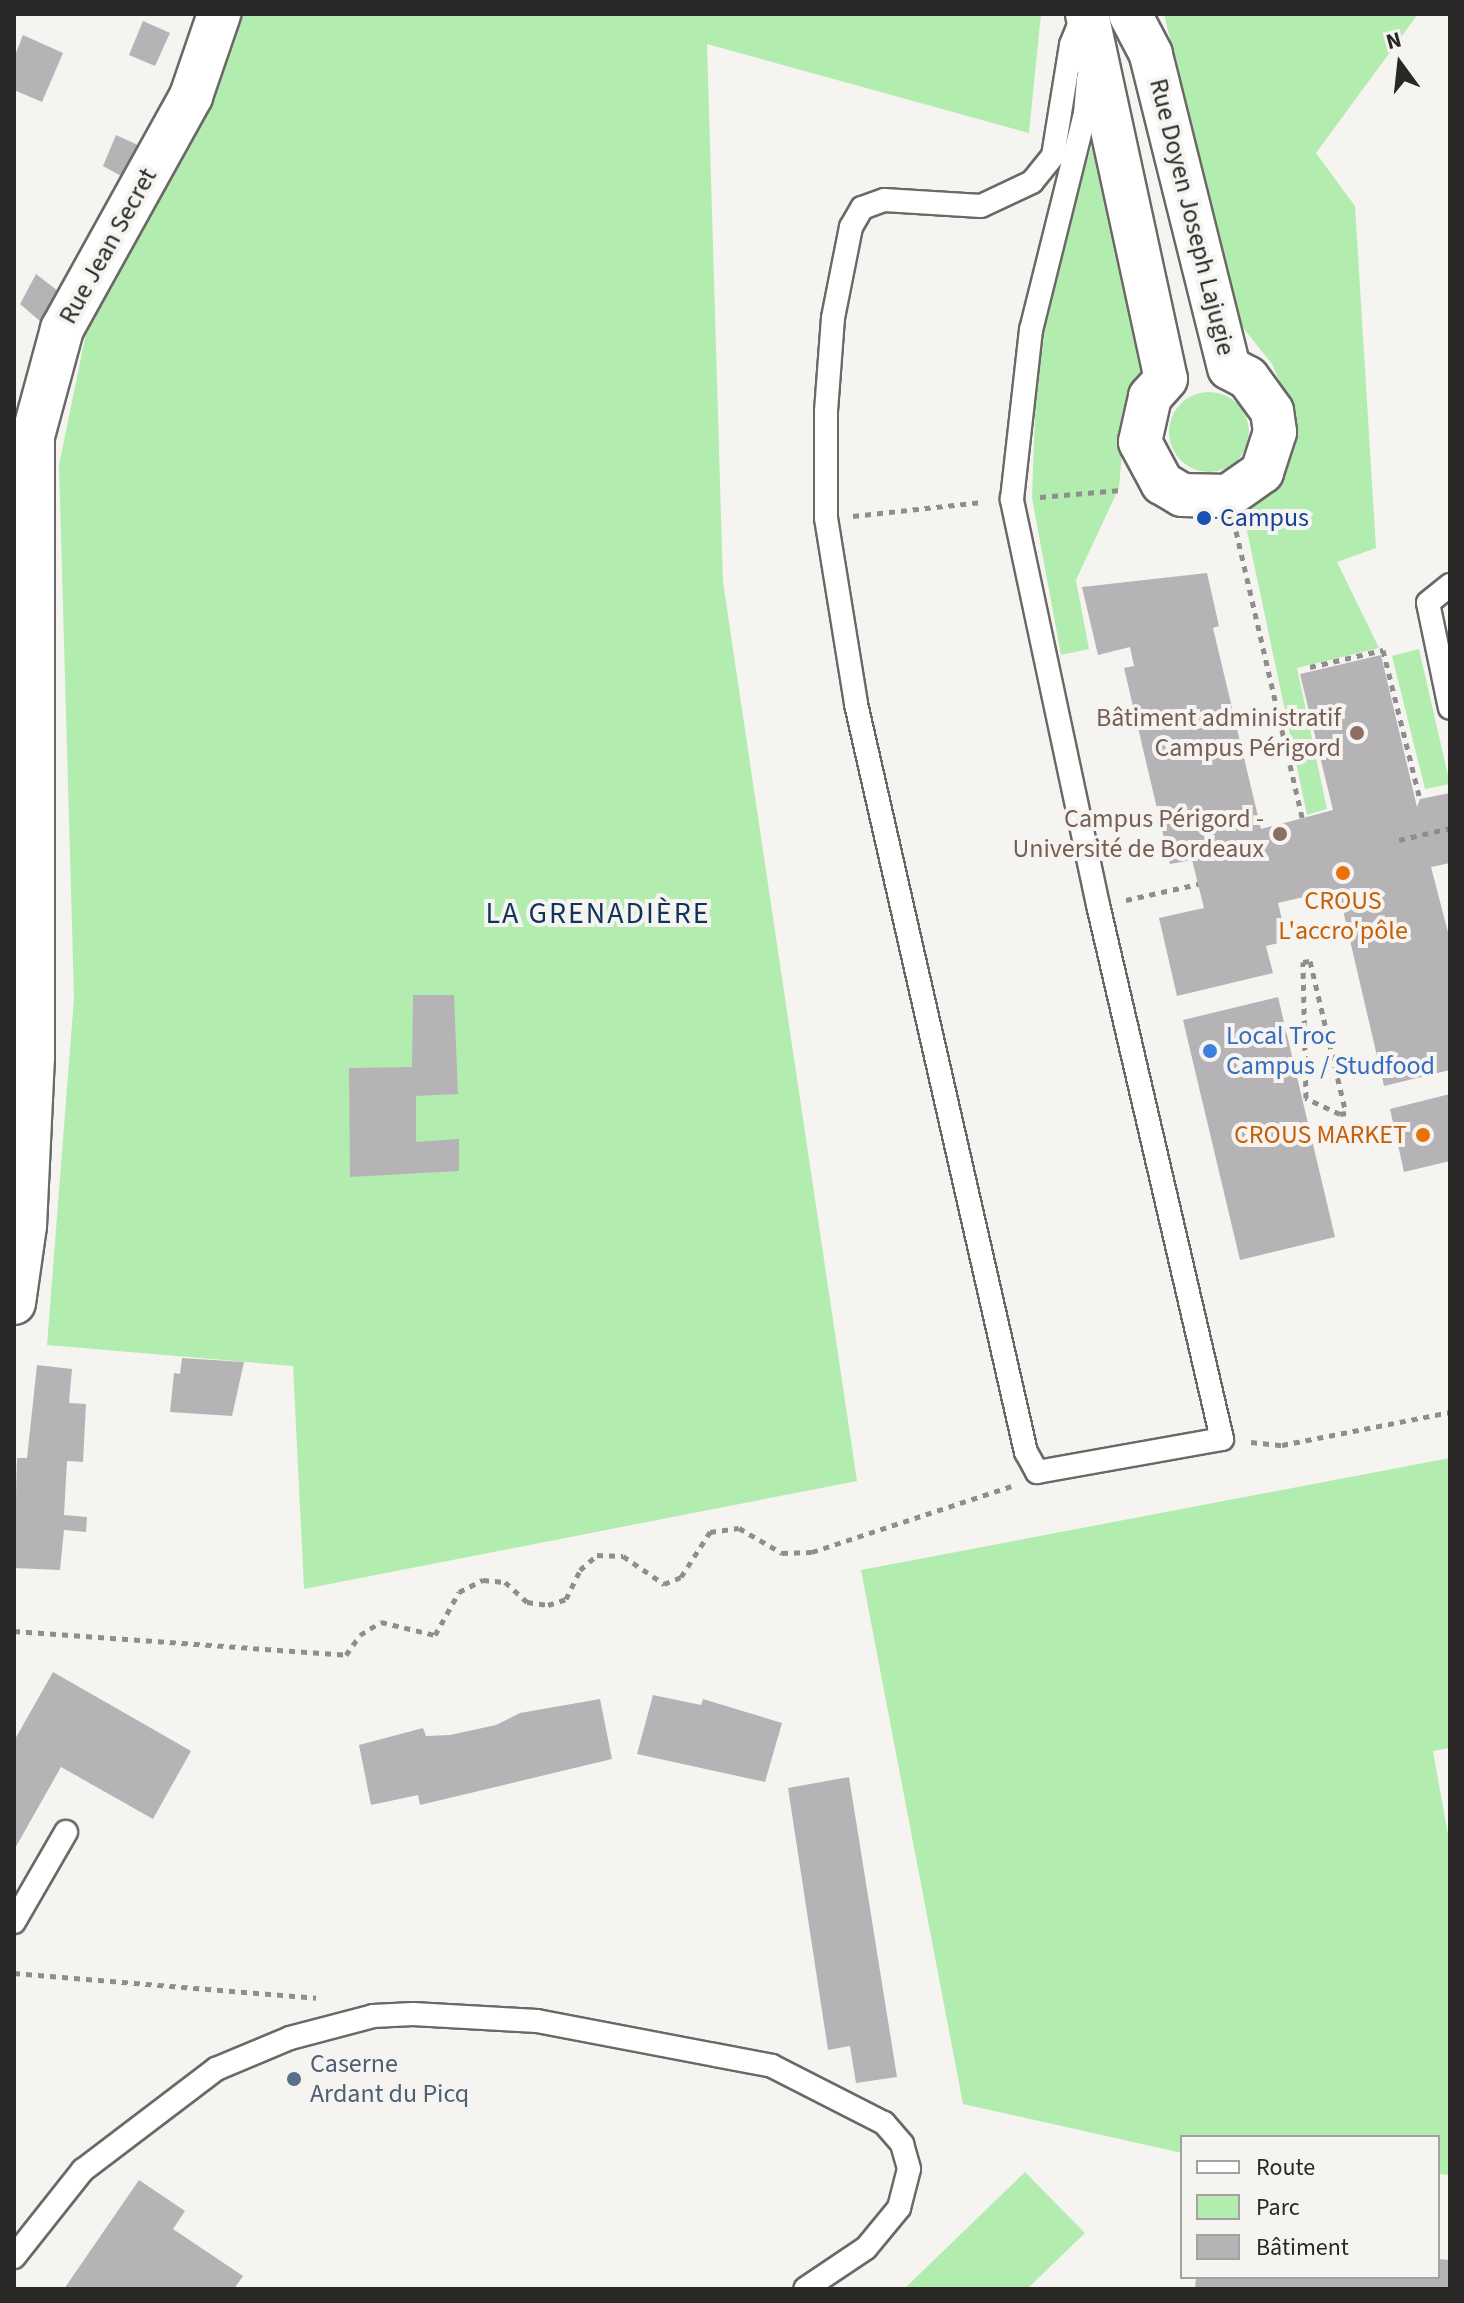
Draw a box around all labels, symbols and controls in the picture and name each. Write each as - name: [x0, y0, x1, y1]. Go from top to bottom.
- text: N: [1383, 23, 1405, 58]
- north arrow: [1360, 24, 1440, 104]
- street label: Rue Doyen Joseph Lajugie: [1142, 75, 1242, 359]
- street label: Rue Jean Secret: [52, 163, 164, 329]
- place label: Campus: [1220, 502, 1309, 534]
- marker: Campus: [1195, 509, 1213, 527]
- place label: Bâtiment administratif Campus Périgord: [1096, 702, 1341, 764]
- marker: Bâtiment administratif Campus Périgord: [1348, 724, 1366, 742]
- place label: Campus Périgord - Université de Bordeaux: [1012, 803, 1264, 864]
- marker: Campus Périgord - Université de Bordeaux: [1271, 825, 1289, 843]
- marker: CROUS L'accro'pôle: [1334, 864, 1352, 882]
- place label: CROUS L'accro'pôle: [1278, 885, 1408, 946]
- district label: LA GRENADIÈRE: [485, 896, 711, 932]
- place label: Local Troc Campus / Studfood: [1226, 1020, 1435, 1082]
- marker: Local Troc Campus / Studfood: [1201, 1042, 1219, 1060]
- place label: CROUS MARKET: [1234, 1119, 1407, 1151]
- marker: CROUS MARKET: [1414, 1126, 1432, 1144]
- place label: Caserne Ardant du Picq: [310, 2048, 469, 2110]
- marker: Caserne Ardant du Picq: [285, 2070, 303, 2088]
- legend: [1180, 2135, 1440, 2279]
- text: Route: [1256, 2150, 1315, 2185]
- text: Parc: [1256, 2190, 1300, 2225]
- text: Bâtiment: [1256, 2230, 1349, 2265]

